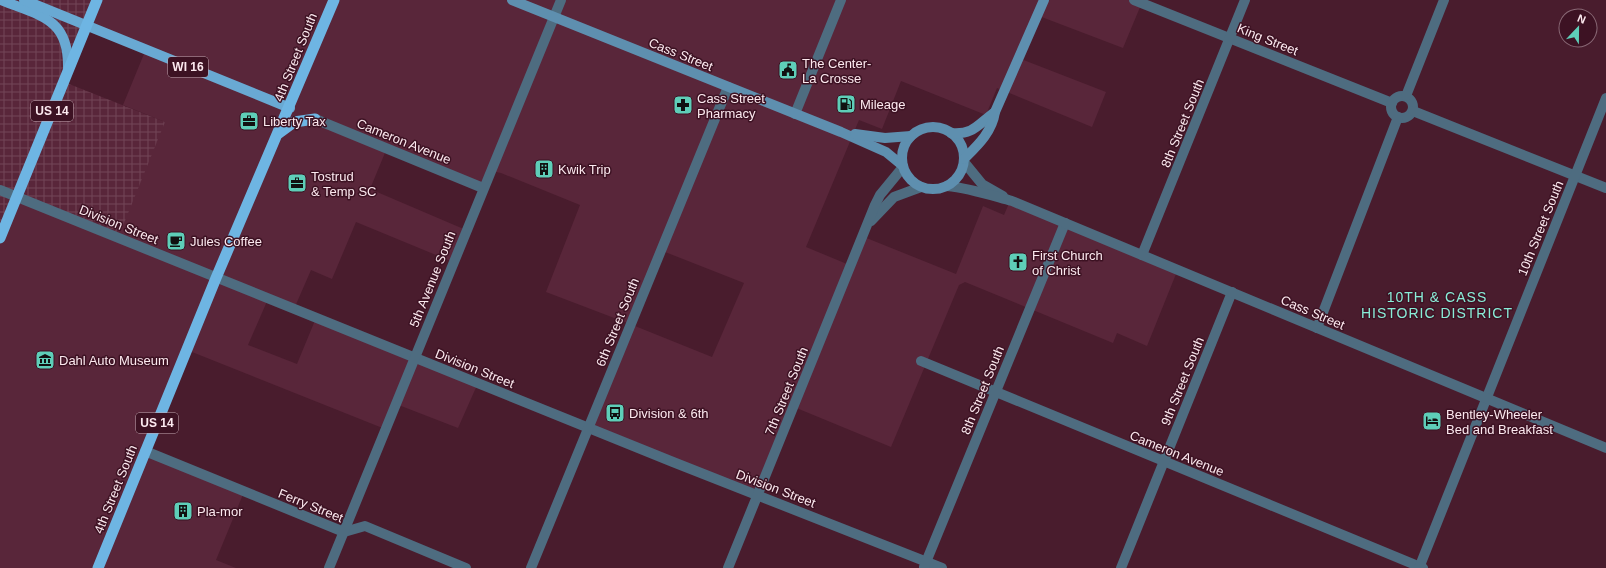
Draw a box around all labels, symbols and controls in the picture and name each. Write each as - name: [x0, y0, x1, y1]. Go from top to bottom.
- north arrow: [1558, 8, 1598, 48]
- street label: 4th Street South: [271, 11, 320, 104]
- text: N: [1576, 12, 1588, 26]
- street label: King Street: [1235, 20, 1301, 59]
- street label: Cass Street: [647, 35, 715, 74]
- place label: The Center- La Crosse: [802, 56, 871, 86]
- road number: WI 16: [168, 57, 208, 77]
- public building icon: The Center- La Crosse: [777, 59, 799, 81]
- street label: 8th Street South: [1158, 77, 1207, 170]
- place label: Cass Street Pharmacy: [697, 91, 765, 121]
- fuel station icon: Mileage: [835, 93, 857, 115]
- pharmacy icon: Cass Street Pharmacy: [672, 94, 694, 116]
- place label: Mileage: [860, 97, 906, 112]
- road number: US 14: [31, 101, 73, 121]
- office icon: Liberty Tax: [238, 110, 260, 132]
- place label: Liberty Tax: [263, 114, 326, 129]
- street label: Cameron Avenue: [355, 116, 453, 167]
- building icon: Kwik Trip: [533, 158, 555, 180]
- place label: Kwik Trip: [558, 162, 611, 177]
- place label: Tostrud & Temp SC: [311, 169, 377, 199]
- office icon: Tostrud & Temp SC: [286, 172, 308, 194]
- street label: 10th Street South: [1515, 178, 1566, 278]
- street label: Division Street: [77, 202, 161, 247]
- street label: 5th Avenue South: [406, 229, 459, 329]
- cafe icon: Jules Coffee: [165, 230, 187, 252]
- place label: Jules Coffee: [190, 234, 262, 249]
- place label: First Church of Christ: [1032, 248, 1103, 278]
- church icon: First Church of Christ: [1007, 251, 1029, 273]
- street label: 6th Street South: [593, 276, 642, 369]
- district label: 10TH & CASS HISTORIC DISTRICT: [1361, 289, 1513, 321]
- street label: Cass Street: [1279, 292, 1347, 333]
- street label: 9th Street South: [1158, 335, 1207, 428]
- street label: 8th Street South: [958, 344, 1007, 437]
- street label: 7th Street South: [762, 345, 811, 438]
- street label: Division Street: [433, 346, 517, 391]
- museum icon: Dahl Auto Museum: [34, 349, 56, 371]
- place label: Dahl Auto Museum: [59, 353, 169, 368]
- bus stop icon: Division & 6th: [604, 402, 626, 424]
- place label: Division & 6th: [629, 406, 708, 421]
- place label: Bentley-Wheeler Bed and Breakfast: [1446, 407, 1553, 437]
- hotel icon: Bentley-Wheeler Bed and Breakfast: [1421, 410, 1443, 432]
- road number: US 14: [136, 413, 178, 433]
- street label: Cameron Avenue: [1128, 428, 1226, 479]
- street label: 4th Street South: [91, 443, 140, 536]
- street label: Division Street: [734, 466, 818, 511]
- street label: Ferry Street: [276, 486, 346, 525]
- building icon: Pla-mor: [172, 500, 194, 522]
- place label: Pla-mor: [197, 504, 243, 519]

